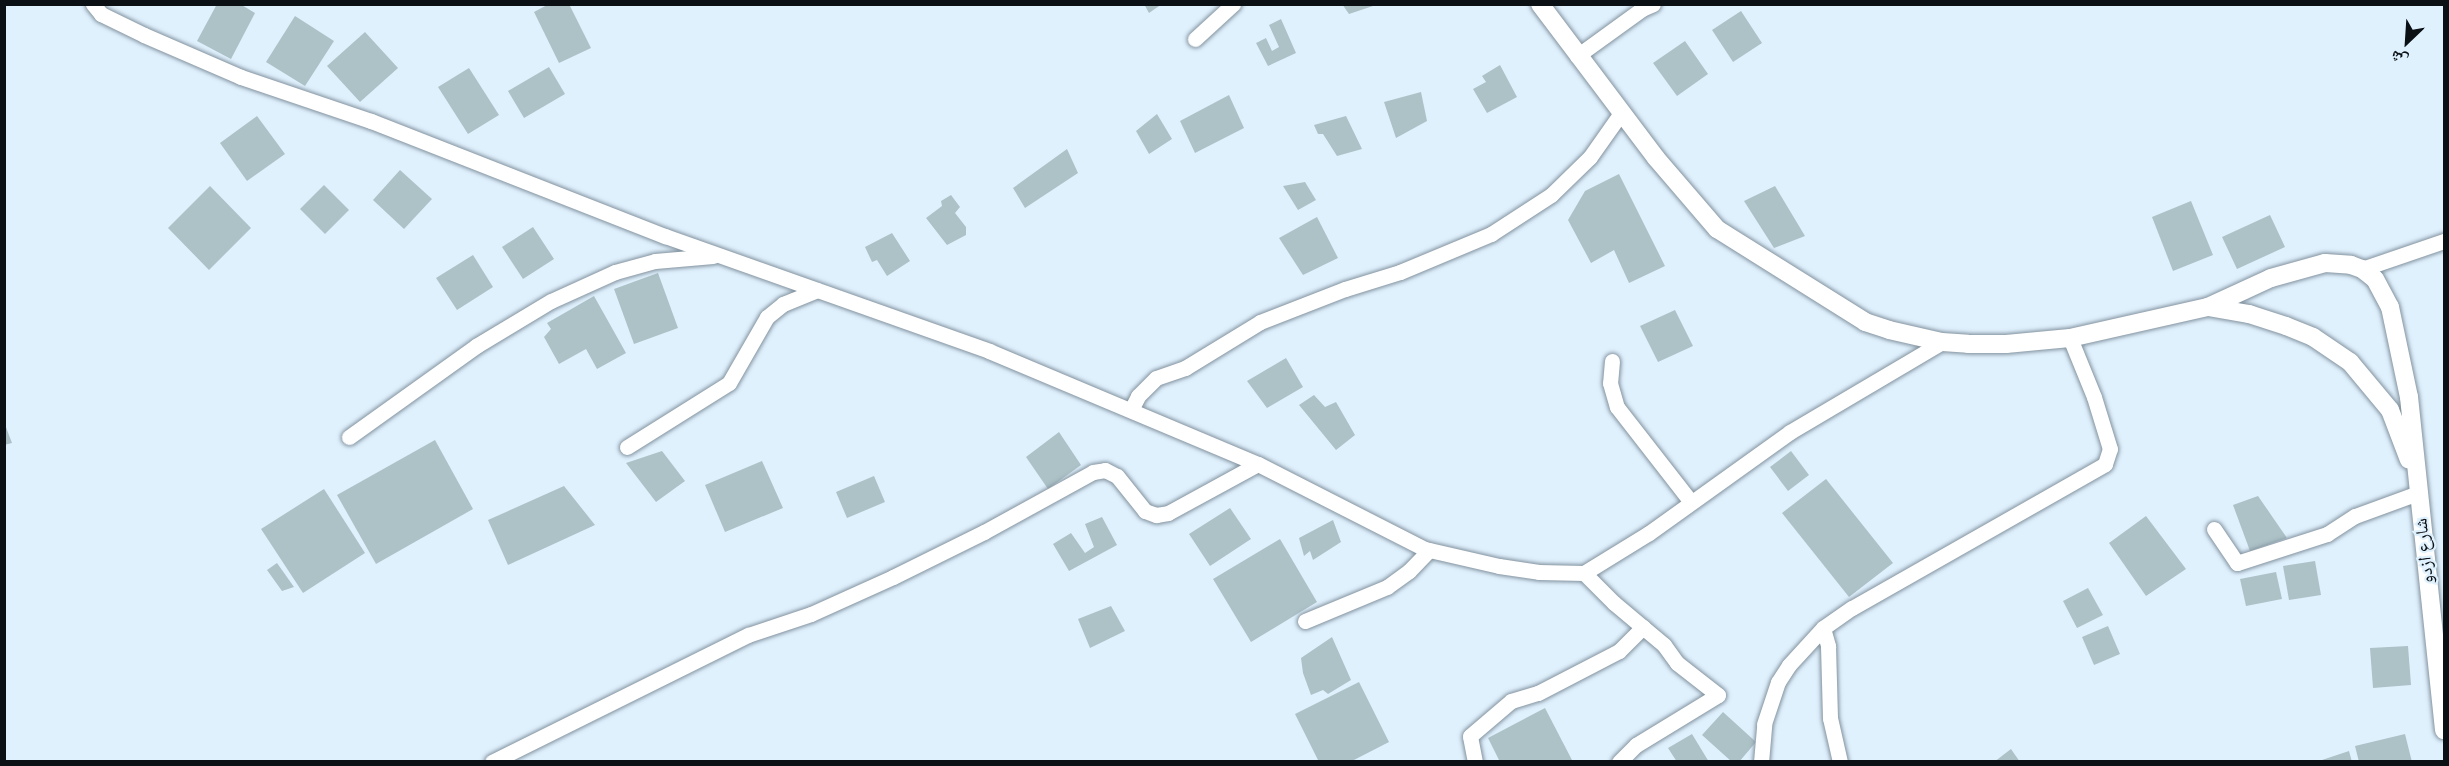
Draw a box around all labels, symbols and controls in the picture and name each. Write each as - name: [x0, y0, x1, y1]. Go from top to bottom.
- north arrow: [2377, 12, 2437, 72]
- text: ش: [2387, 45, 2412, 72]
- street label: شارع ازدو: [2410, 517, 2438, 585]

